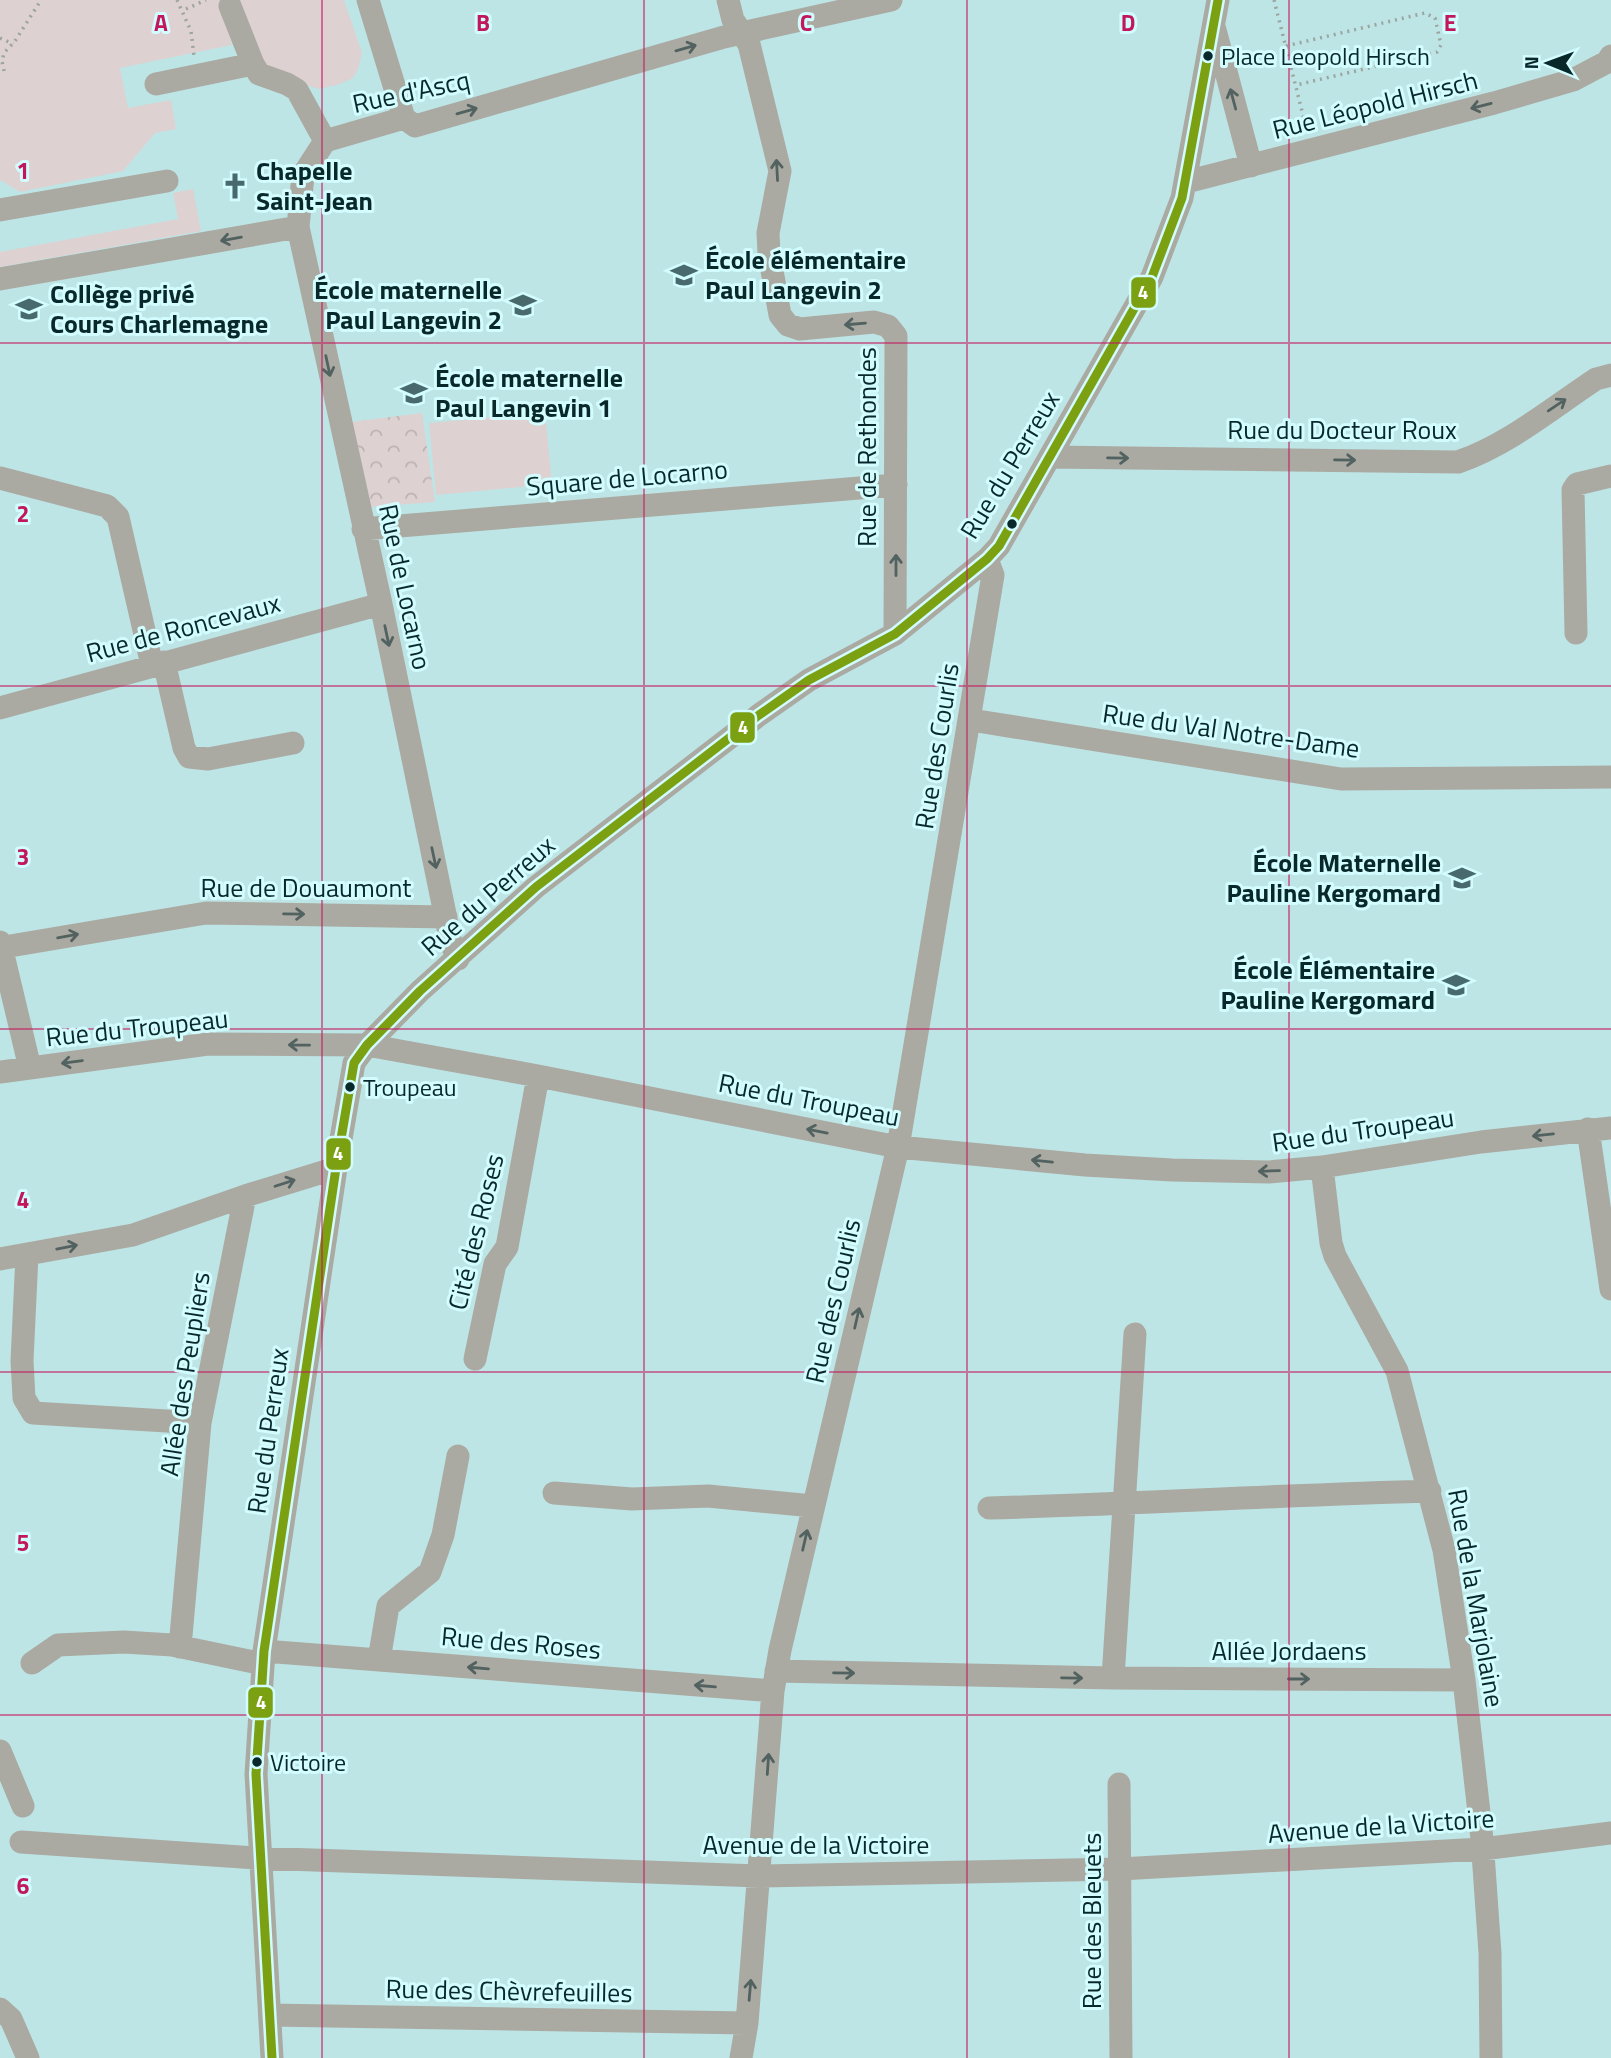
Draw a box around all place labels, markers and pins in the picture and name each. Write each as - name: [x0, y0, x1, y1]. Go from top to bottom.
- place label: Place Leopold Hirsch: [1221, 38, 1430, 74]
- marker: Place Leopold Hirsch: [1201, 49, 1215, 63]
- place label: Chapelle Saint-Jean: [256, 151, 373, 220]
- church icon: Chapelle Saint-Jean: [220, 171, 250, 201]
- place label: École élémentaire Paul Langevin 2: [705, 240, 906, 309]
- school or university icon: École élémentaire Paul Langevin 2: [669, 260, 699, 290]
- place label: École maternelle Paul Langevin 2: [314, 270, 502, 339]
- place label: Collège privé Cours Charlemagne: [50, 274, 268, 343]
- school or university icon: École maternelle Paul Langevin 2: [508, 290, 538, 320]
- school or university icon: Collège privé Cours Charlemagne: [14, 294, 44, 324]
- place label: École maternelle Paul Langevin 1: [435, 358, 623, 427]
- school or university icon: École maternelle Paul Langevin 1: [399, 378, 429, 408]
- unlabelled marker: [1005, 517, 1019, 531]
- place label: École Maternelle Pauline Kergomard: [1226, 843, 1441, 912]
- school or university icon: École Maternelle Pauline Kergomard: [1447, 863, 1477, 893]
- place label: École Élémentaire Pauline Kergomard: [1220, 950, 1435, 1019]
- school or university icon: École Élémentaire Pauline Kergomard: [1441, 970, 1471, 1000]
- place label: Troupeau: [363, 1069, 457, 1105]
- marker: Troupeau: [343, 1080, 357, 1094]
- place label: Victoire: [270, 1744, 346, 1780]
- marker: Victoire: [250, 1755, 264, 1769]

